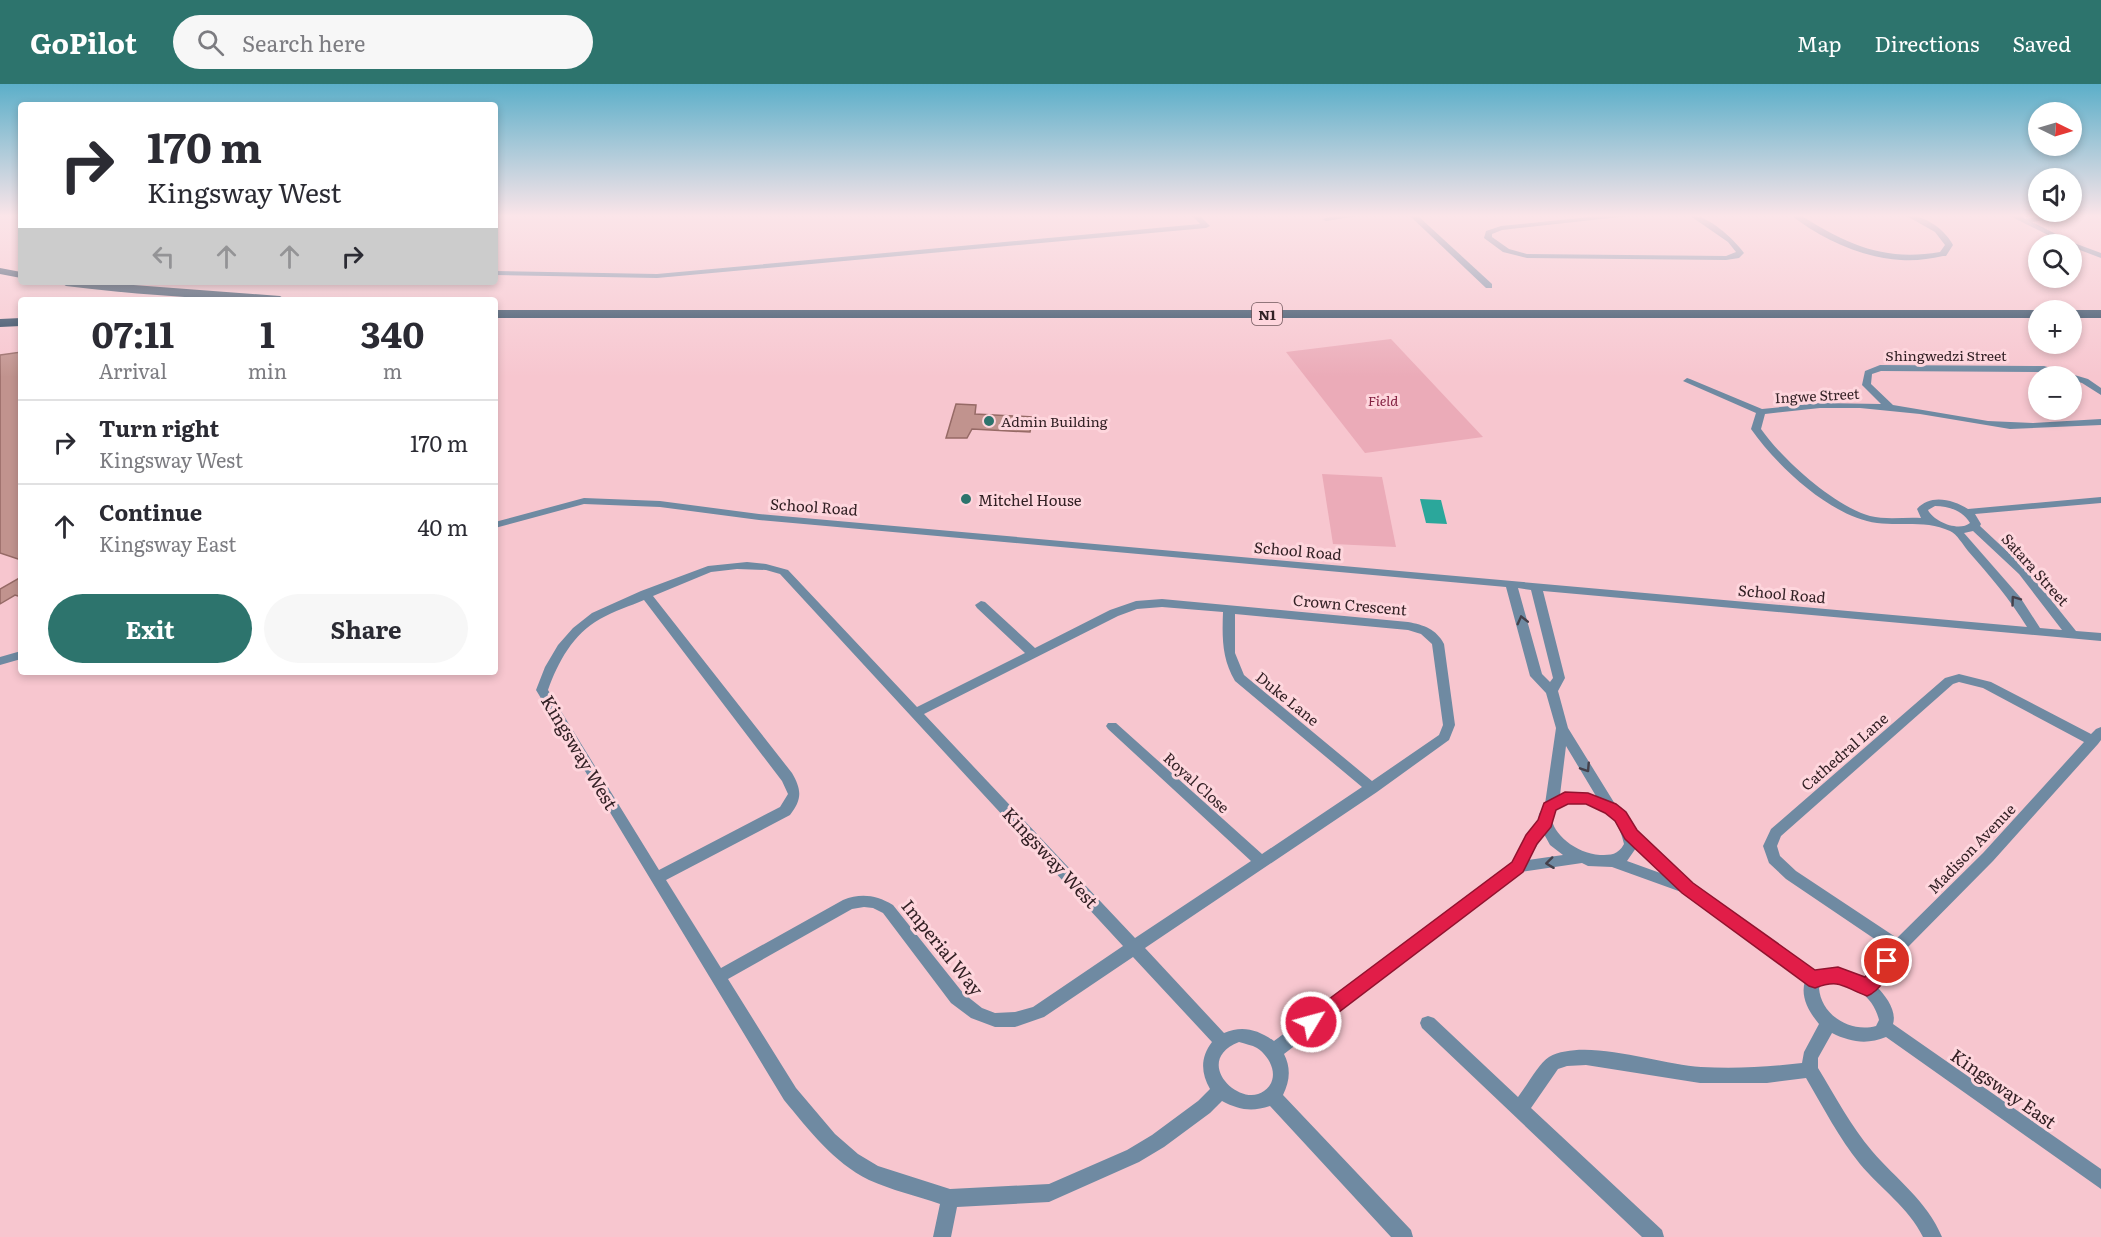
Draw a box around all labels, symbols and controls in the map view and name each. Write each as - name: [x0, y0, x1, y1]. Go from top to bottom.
- search box: [173, 15, 593, 69]
- text: GoPilot: [30, 21, 137, 63]
- icon: search: [194, 26, 227, 59]
- text: Search here: [242, 26, 365, 59]
- text: Map: [1797, 27, 1842, 58]
- text: Directions: [1875, 27, 1980, 58]
- text: Saved: [2013, 27, 2071, 58]
- north arrow: [2028, 102, 2082, 156]
- map controls: [2028, 102, 2082, 420]
- text: 170 m: [147, 114, 262, 176]
- icon: right: [48, 126, 126, 204]
- button: sound: [2028, 168, 2082, 222]
- text: Kingsway West: [147, 171, 341, 211]
- button: search: [2028, 234, 2082, 288]
- icon: left: [147, 240, 180, 273]
- icon: ahead: [210, 240, 243, 273]
- icon: ahead: [273, 240, 306, 273]
- icon: right: [336, 240, 369, 273]
- button: +: [2028, 300, 2082, 354]
- road number: N1: [1252, 303, 1282, 325]
- text: 07:11: [92, 306, 174, 359]
- text: 1: [260, 306, 275, 359]
- text: 340: [361, 306, 424, 359]
- street label: Shingwedzi Street: [1885, 345, 2007, 365]
- text: Arrival: [99, 355, 167, 385]
- text: min: [248, 355, 287, 385]
- text: m: [383, 355, 402, 385]
- button: −: [2028, 366, 2082, 420]
- street label: Ingwe Street: [1774, 383, 1860, 407]
- park label: Field: [1368, 390, 1398, 410]
- text: Turn right: [99, 411, 219, 444]
- place label: Admin Building: [1001, 411, 1108, 431]
- marker: Admin Building: [982, 414, 996, 428]
- icon: right: [48, 426, 81, 459]
- text: 170 m: [410, 426, 468, 459]
- text: Kingsway West: [99, 444, 243, 474]
- place label: Mitchel House: [978, 488, 1082, 511]
- street label: School Road: [769, 491, 859, 521]
- marker: Mitchel House: [959, 492, 973, 506]
- text: Continue: [99, 495, 202, 528]
- icon: ahead: [48, 510, 81, 543]
- text: 40 m: [417, 510, 468, 543]
- street label: Satara Street: [1997, 527, 2075, 611]
- text: Kingsway East: [99, 528, 236, 558]
- street label: School Road: [1253, 535, 1343, 565]
- street label: School Road: [1737, 578, 1827, 608]
- street label: Crown Crescent: [1292, 588, 1408, 620]
- button: Exit: [48, 594, 252, 663]
- button: Share: [264, 594, 468, 663]
- one-way arrow: [2011, 595, 2022, 606]
- one-way arrow: [1516, 615, 1529, 625]
- street label: Duke Lane: [1251, 665, 1325, 731]
- street label: Kingsway West: [535, 689, 625, 815]
- street label: Cathedral Lane: [1795, 706, 1893, 795]
- street label: Royal Close: [1159, 746, 1235, 818]
- one-way arrow: [1579, 762, 1590, 773]
- street label: Madison Avenue: [1922, 797, 2020, 898]
- street label: Kingsway West: [997, 800, 1106, 914]
- one-way arrow: [1545, 856, 1554, 868]
- street label: Imperial Way: [896, 893, 991, 1002]
- pin: [1861, 935, 1912, 986]
- icon: arrive: [1870, 944, 1903, 977]
- position arrow: [1279, 990, 1343, 1054]
- street label: Kingsway East: [1946, 1042, 2063, 1135]

